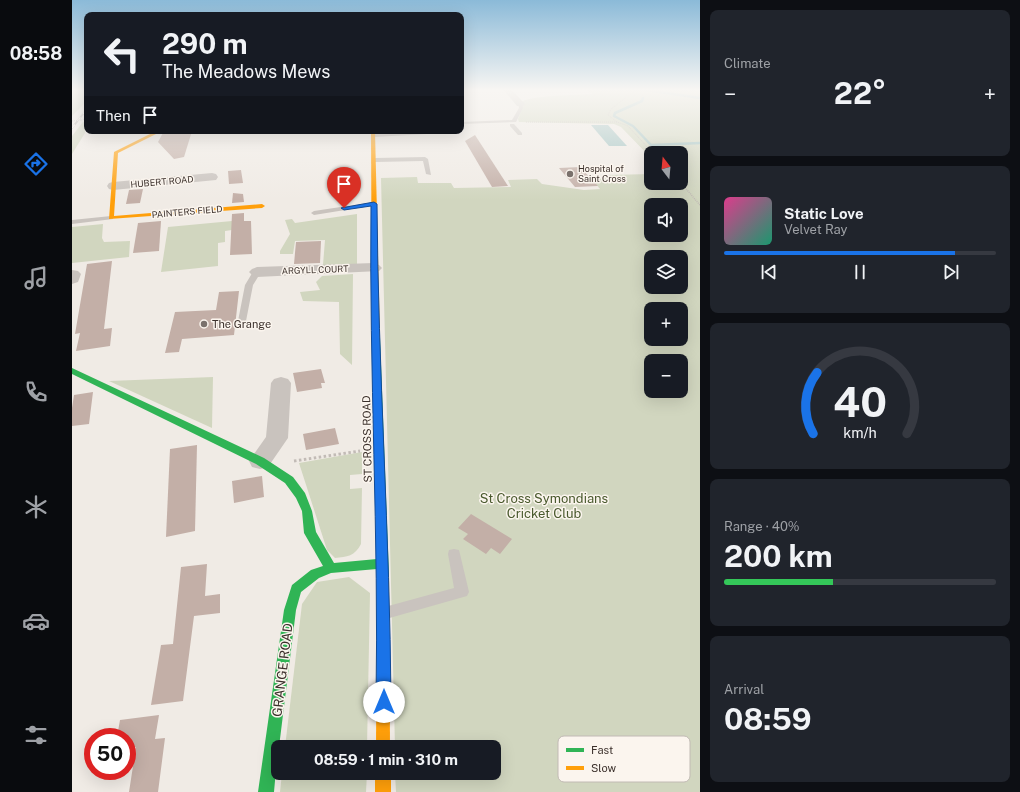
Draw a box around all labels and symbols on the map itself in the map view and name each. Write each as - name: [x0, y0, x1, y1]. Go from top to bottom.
- north arrow: [644, 146, 688, 190]
- place label: Hospital of Saint Cross: [578, 163, 626, 184]
- pin: [327, 167, 361, 208]
- marker: Hospital of Saint Cross: [565, 169, 575, 179]
- street label: HUBERT ROAD: [130, 173, 194, 190]
- street label: PAINTERS FIELD: [151, 203, 223, 220]
- street label: ARGYLL COURT: [281, 263, 349, 276]
- place label: The Grange: [212, 318, 271, 330]
- marker: The Grange: [199, 319, 209, 329]
- street label: ST CROSS ROAD: [360, 395, 374, 483]
- park label: St Cross Symondians Cricket Club: [480, 491, 608, 521]
- street label: GRANGE ROAD: [269, 622, 296, 718]
- position arrow: [363, 681, 405, 723]
- speed limit sign: 50: [84, 728, 136, 780]
- legend: [558, 736, 690, 782]
- text: Fast: [591, 744, 613, 756]
- text: Slow: [591, 762, 617, 774]

